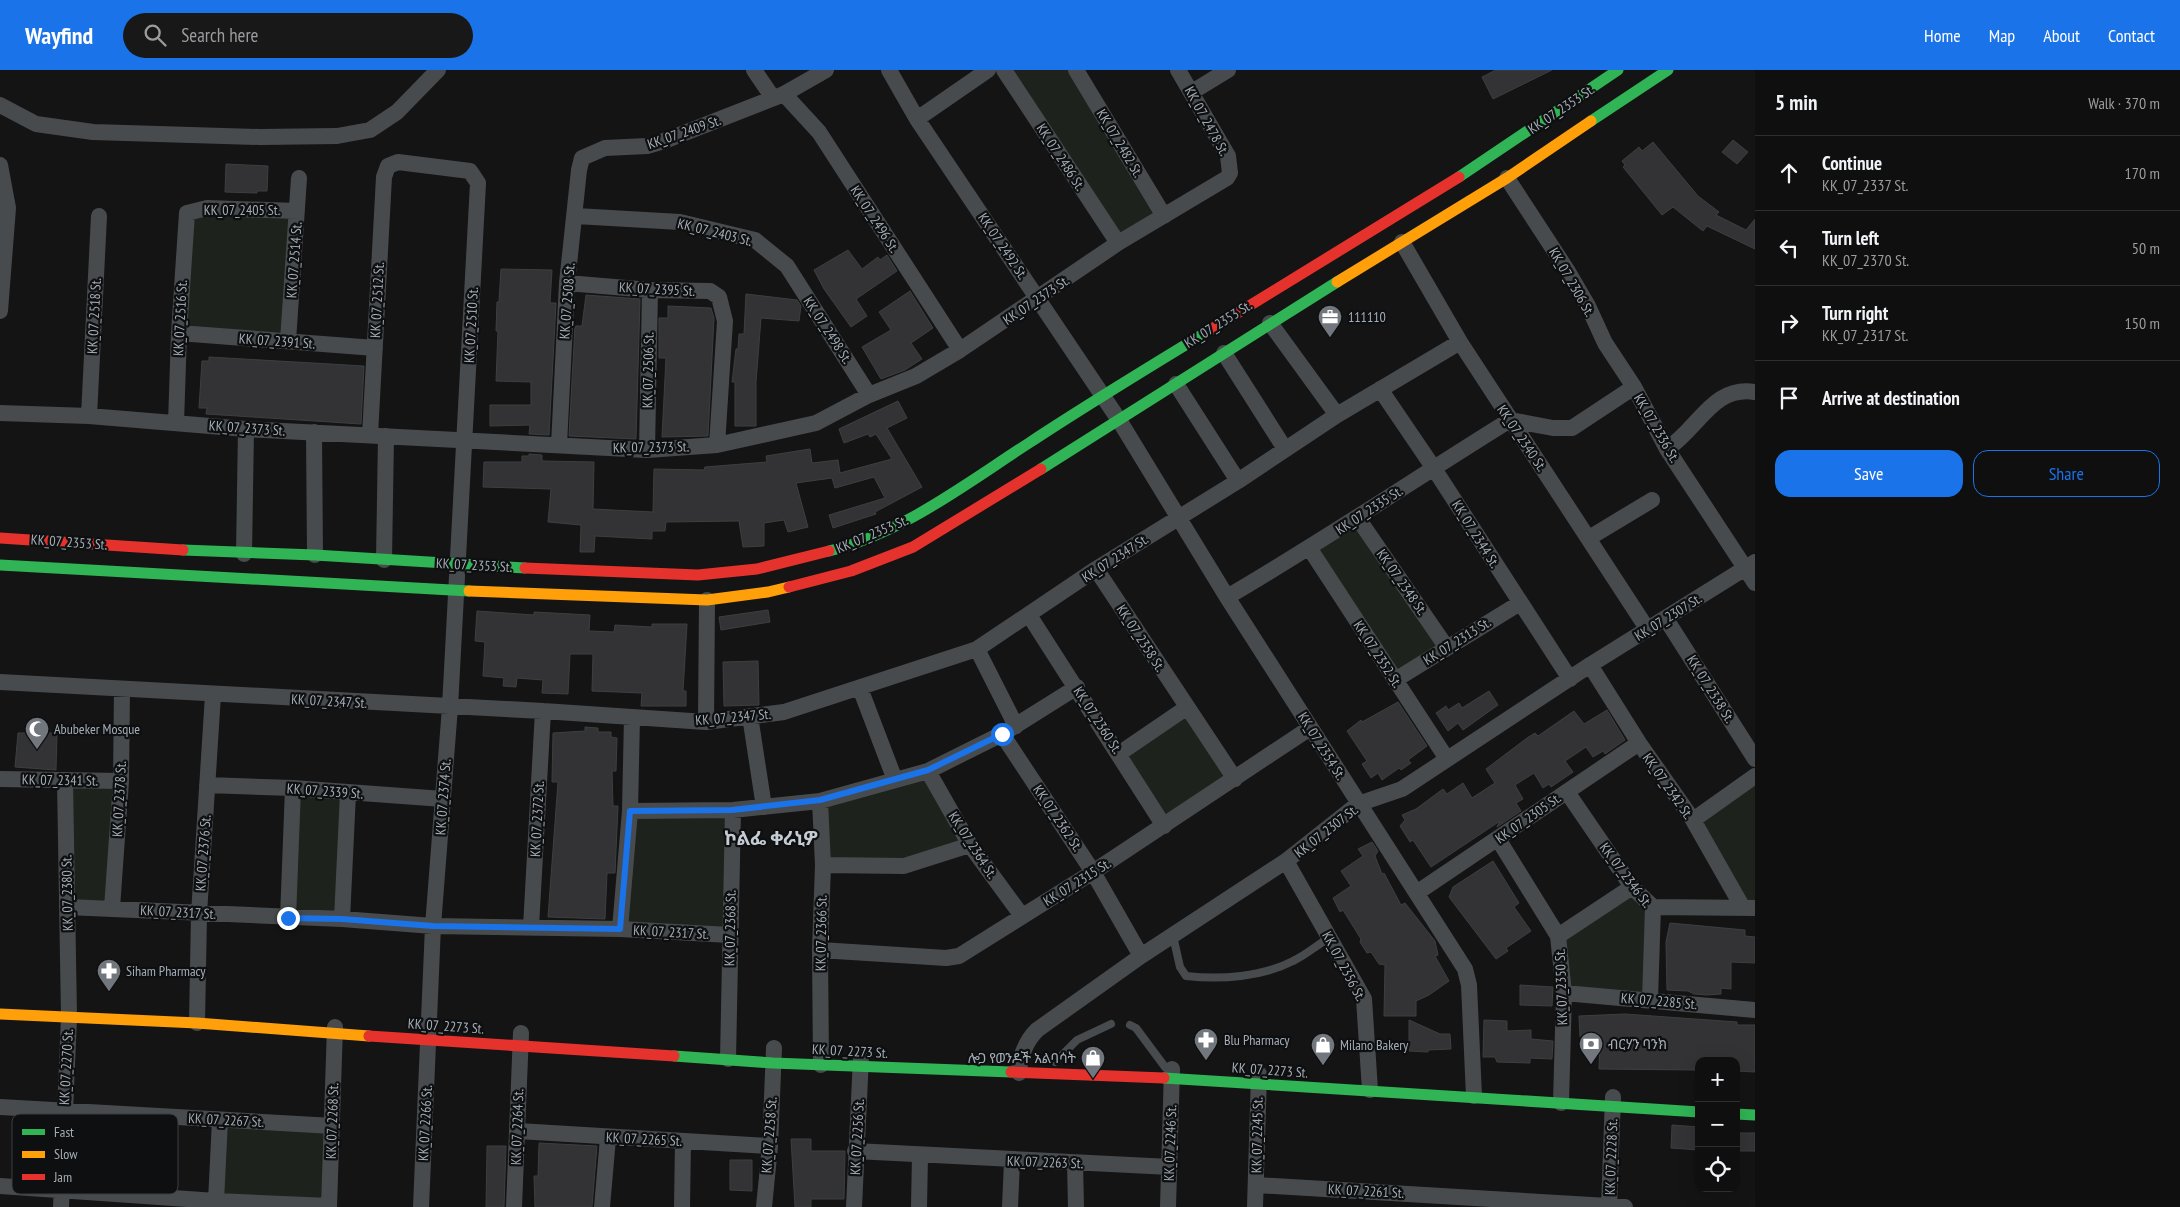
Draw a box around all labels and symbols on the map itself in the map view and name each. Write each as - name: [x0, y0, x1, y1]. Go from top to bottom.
- street label: KK_07_2353 St.: [1524, 80, 1598, 138]
- street label: KK_07_2478 St.: [1181, 83, 1233, 159]
- street label: KK_07_2482 St.: [1093, 106, 1147, 180]
- street label: KK_07_2409 St.: [645, 111, 723, 153]
- street label: KK_07_2486 St.: [1033, 120, 1089, 194]
- street label: KK_07_2496 St.: [847, 182, 903, 256]
- street label: KK_07_2405 St.: [204, 201, 280, 219]
- street label: KK_07_2492 St.: [974, 209, 1032, 283]
- street label: KK_07_2403 St.: [676, 214, 754, 250]
- street label: KK_07_2514 St.: [282, 221, 306, 299]
- street label: KK_07_2306 St.: [1545, 244, 1599, 320]
- street label: KK_07_2512 St.: [366, 261, 388, 339]
- street label: KK_07_2508 St.: [555, 262, 579, 340]
- street label: KK_07_2373 St.: [999, 271, 1073, 329]
- street label: KK_07_2518 St.: [83, 277, 105, 355]
- street label: KK_07_2395 St.: [618, 278, 696, 300]
- street label: KK_07_2516 St.: [169, 279, 191, 357]
- street label: KK_07_2510 St.: [460, 286, 482, 364]
- street label: KK_07_2498 St.: [800, 293, 856, 367]
- street label: KK_07_2353 St.: [1181, 296, 1255, 352]
- office icon: 111110: [1317, 304, 1343, 338]
- place label: 111110: [1348, 308, 1386, 326]
- street label: KK_07_2391 St.: [238, 329, 316, 353]
- street label: KK_07_2506 St.: [638, 332, 658, 408]
- street label: KK_07_2336 St.: [1630, 390, 1684, 466]
- street label: KK_07_2340 St.: [1493, 401, 1551, 475]
- street label: KK_07_2373 St.: [208, 416, 286, 440]
- street label: KK_07_2373 St.: [613, 437, 689, 457]
- street label: KK_07_2335 St.: [1332, 482, 1406, 538]
- street label: KK_07_2344 St.: [1448, 497, 1504, 571]
- street label: KK_07_2353 St.: [833, 511, 911, 557]
- street label: KK_07_2353 St.: [30, 530, 108, 554]
- street label: KK_07_2347 St.: [1078, 530, 1152, 586]
- street label: KK_07_2348 St.: [1373, 546, 1431, 618]
- street label: KK_07_2353 St.: [435, 554, 513, 576]
- street label: KK_07_2307 St.: [1631, 589, 1705, 645]
- street label: KK_07_2358 St.: [1113, 601, 1169, 675]
- street label: KK_07_2313 St.: [1420, 613, 1494, 669]
- street label: KK_07_2352 St.: [1350, 617, 1406, 691]
- street label: KK_07_2338 St.: [1683, 652, 1739, 726]
- street label: KK_07_2360 St.: [1070, 683, 1126, 757]
- street label: KK_07_2347 St.: [291, 690, 367, 712]
- street label: KK_07_2347 St.: [695, 705, 771, 729]
- street label: KK_07_2354 St.: [1294, 709, 1350, 783]
- mosque icon: Abubeker Mosque: [24, 716, 50, 750]
- place label: Abubeker Mosque: [54, 720, 140, 738]
- route start: [991, 723, 1014, 746]
- street label: KK_07_2342 St.: [1639, 750, 1697, 822]
- street label: KK_07_2374 St.: [431, 758, 455, 836]
- street label: KK_07_2378 St.: [108, 760, 130, 838]
- street label: KK_07_2341 St.: [22, 770, 98, 790]
- street label: KK_07_2339 St.: [286, 779, 364, 803]
- street label: KK_07_2372 St.: [526, 780, 548, 858]
- street label: KK_07_2362 St.: [1029, 781, 1087, 855]
- street label: KK_07_2305 St.: [1492, 789, 1564, 847]
- street label: KK_07_2307 St.: [1291, 801, 1361, 861]
- street label: KK_07_2364 St.: [945, 808, 1001, 882]
- street label: KK_07_2376 St.: [191, 814, 215, 892]
- district label: ኮልፌ ቀራኒዎ: [724, 826, 818, 850]
- street label: KK_07_2346 St.: [1596, 839, 1656, 911]
- street label: KK_07_2315 St.: [1040, 854, 1114, 910]
- street label: KK_07_2380 St.: [57, 855, 77, 931]
- street label: KK_07_2368 St.: [720, 890, 740, 966]
- street label: KK_07_2366 St.: [811, 895, 831, 971]
- street label: KK_07_2317 St.: [140, 901, 216, 923]
- route end: [277, 907, 300, 930]
- street label: KK_07_2317 St.: [633, 921, 709, 943]
- street label: KK_07_2356 St.: [1318, 928, 1370, 1004]
- street label: KK_07_2350 St.: [1551, 949, 1571, 1025]
- pharmacy icon: Siham Pharmacy: [96, 958, 122, 992]
- place label: Siham Pharmacy: [126, 962, 206, 980]
- street label: KK_07_2285 St.: [1620, 989, 1698, 1013]
- street label: KK_07_2273 St.: [407, 1014, 485, 1038]
- pharmacy icon: Blu Pharmacy: [1193, 1027, 1219, 1061]
- street label: KK_07_2270 St.: [55, 1028, 77, 1106]
- place label: Blu Pharmacy: [1224, 1031, 1290, 1049]
- bank icon: ብርሃን ባንክ: [1578, 1031, 1604, 1065]
- shop icon: Milano Bakery: [1310, 1032, 1336, 1066]
- place label: ብርሃን ባንክ: [1608, 1035, 1667, 1053]
- place label: Milano Bakery: [1340, 1036, 1409, 1054]
- street label: KK_07_2273 St.: [811, 1040, 889, 1062]
- shop icon: ሎጋ የወንዶች አልባሳት: [1080, 1045, 1106, 1079]
- place label: ሎጋ የወንዶች አልባሳት: [968, 1049, 1077, 1067]
- street label: KK_07_2273 St.: [1231, 1058, 1309, 1082]
- street label: KK_07_2268 St.: [322, 1083, 342, 1159]
- street label: KK_07_2266 St.: [414, 1084, 436, 1162]
- street label: KK_07_2264 St.: [507, 1089, 527, 1165]
- street label: KK_07_2258 St.: [757, 1096, 781, 1174]
- street label: KK_07_2245 St.: [1247, 1097, 1267, 1173]
- street label: KK_07_2256 St.: [846, 1098, 868, 1176]
- street label: KK_07_2246 St.: [1160, 1105, 1180, 1181]
- street label: KK_07_2267 St.: [188, 1109, 264, 1131]
- legend: [12, 1114, 178, 1194]
- street label: KK_07_2228 St.: [1601, 1119, 1621, 1195]
- text: Fast: [54, 1123, 74, 1141]
- street label: KK_07_2265 St.: [605, 1128, 683, 1150]
- text: Slow: [54, 1145, 78, 1163]
- street label: KK_07_2263 St.: [1007, 1152, 1083, 1172]
- text: Jam: [53, 1168, 72, 1186]
- street label: KK_07_2261 St.: [1327, 1180, 1405, 1202]

